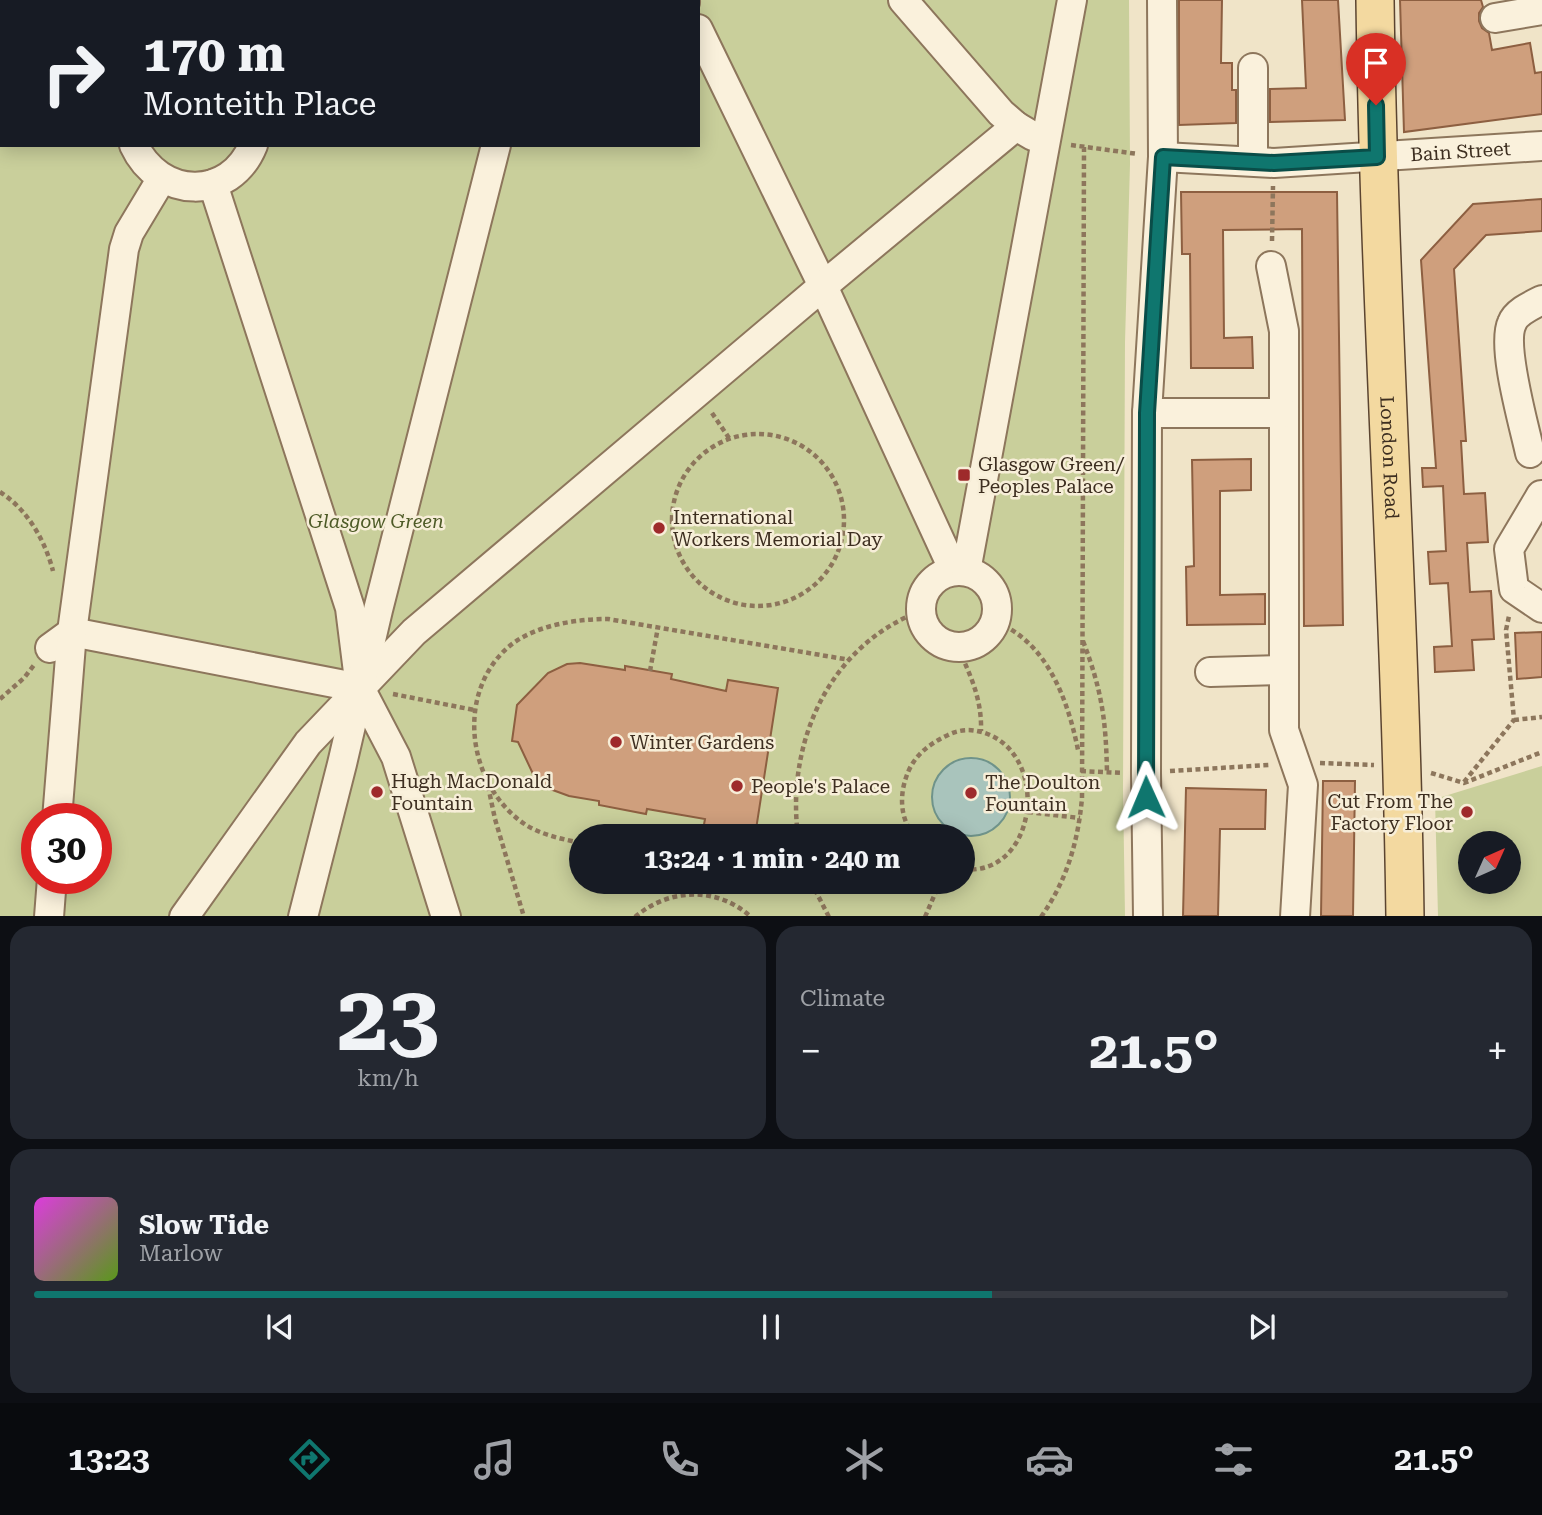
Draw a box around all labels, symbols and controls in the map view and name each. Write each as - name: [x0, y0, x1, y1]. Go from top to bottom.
- text: 170 m: [143, 26, 285, 83]
- icon: right: [28, 28, 119, 119]
- pin: [1346, 33, 1406, 105]
- icon: arrive: [1357, 44, 1395, 82]
- text: Monteith Place: [143, 85, 376, 123]
- street label: Bain Street: [1410, 137, 1511, 166]
- street label: London Road: [1376, 396, 1404, 520]
- place label: Glasgow Green/ Peoples Palace: [978, 453, 1125, 498]
- marker: Glasgow Green/ Peoples Palace: [956, 467, 972, 483]
- place label: International Workers Memorial Day: [673, 506, 883, 551]
- park label: Glasgow Green: [308, 510, 444, 533]
- marker: International Workers Memorial Day: [651, 520, 667, 536]
- place label: Winter Gardens: [630, 731, 774, 754]
- marker: Winter Gardens: [608, 734, 624, 750]
- position arrow: [1109, 760, 1183, 834]
- place label: Hugh MacDonald Fountain: [391, 770, 552, 815]
- place label: The Doulton Fountain: [985, 771, 1100, 816]
- place label: People's Palace: [751, 775, 890, 798]
- marker: People's Palace: [729, 778, 745, 794]
- marker: Hugh MacDonald Fountain: [369, 784, 385, 800]
- marker: The Doulton Fountain: [963, 785, 979, 801]
- place label: Cut From The Factory Floor: [1327, 790, 1453, 835]
- speed limit sign: 30: [21, 803, 112, 894]
- marker: Cut From The Factory Floor: [1459, 804, 1475, 820]
- north arrow: [1458, 831, 1521, 894]
- map controls: [1458, 831, 1521, 894]
- text: 13:24 · 1 min · 240 m: [644, 844, 900, 874]
- text: 23: [337, 966, 439, 1072]
- text: Climate: [800, 985, 885, 1012]
- text: 21.5°: [1089, 1020, 1219, 1081]
- text: −: [800, 1029, 821, 1073]
- text: +: [1487, 1029, 1508, 1073]
- text: km/h: [357, 1065, 419, 1092]
- text: Slow Tide: [139, 1210, 269, 1240]
- text: Marlow: [139, 1240, 222, 1267]
- icon: previous: [261, 1308, 299, 1346]
- icon: pause: [752, 1308, 790, 1346]
- icon: next: [1243, 1308, 1281, 1346]
- icon: directions: [285, 1435, 334, 1484]
- icon: music: [470, 1435, 519, 1484]
- icon: phone: [655, 1435, 704, 1484]
- icon: climate: [840, 1435, 889, 1484]
- icon: car: [1025, 1435, 1074, 1484]
- icon: filters: [1209, 1435, 1258, 1484]
- text: 13:23: [68, 1440, 150, 1478]
- text: 21.5°: [1394, 1440, 1474, 1478]

